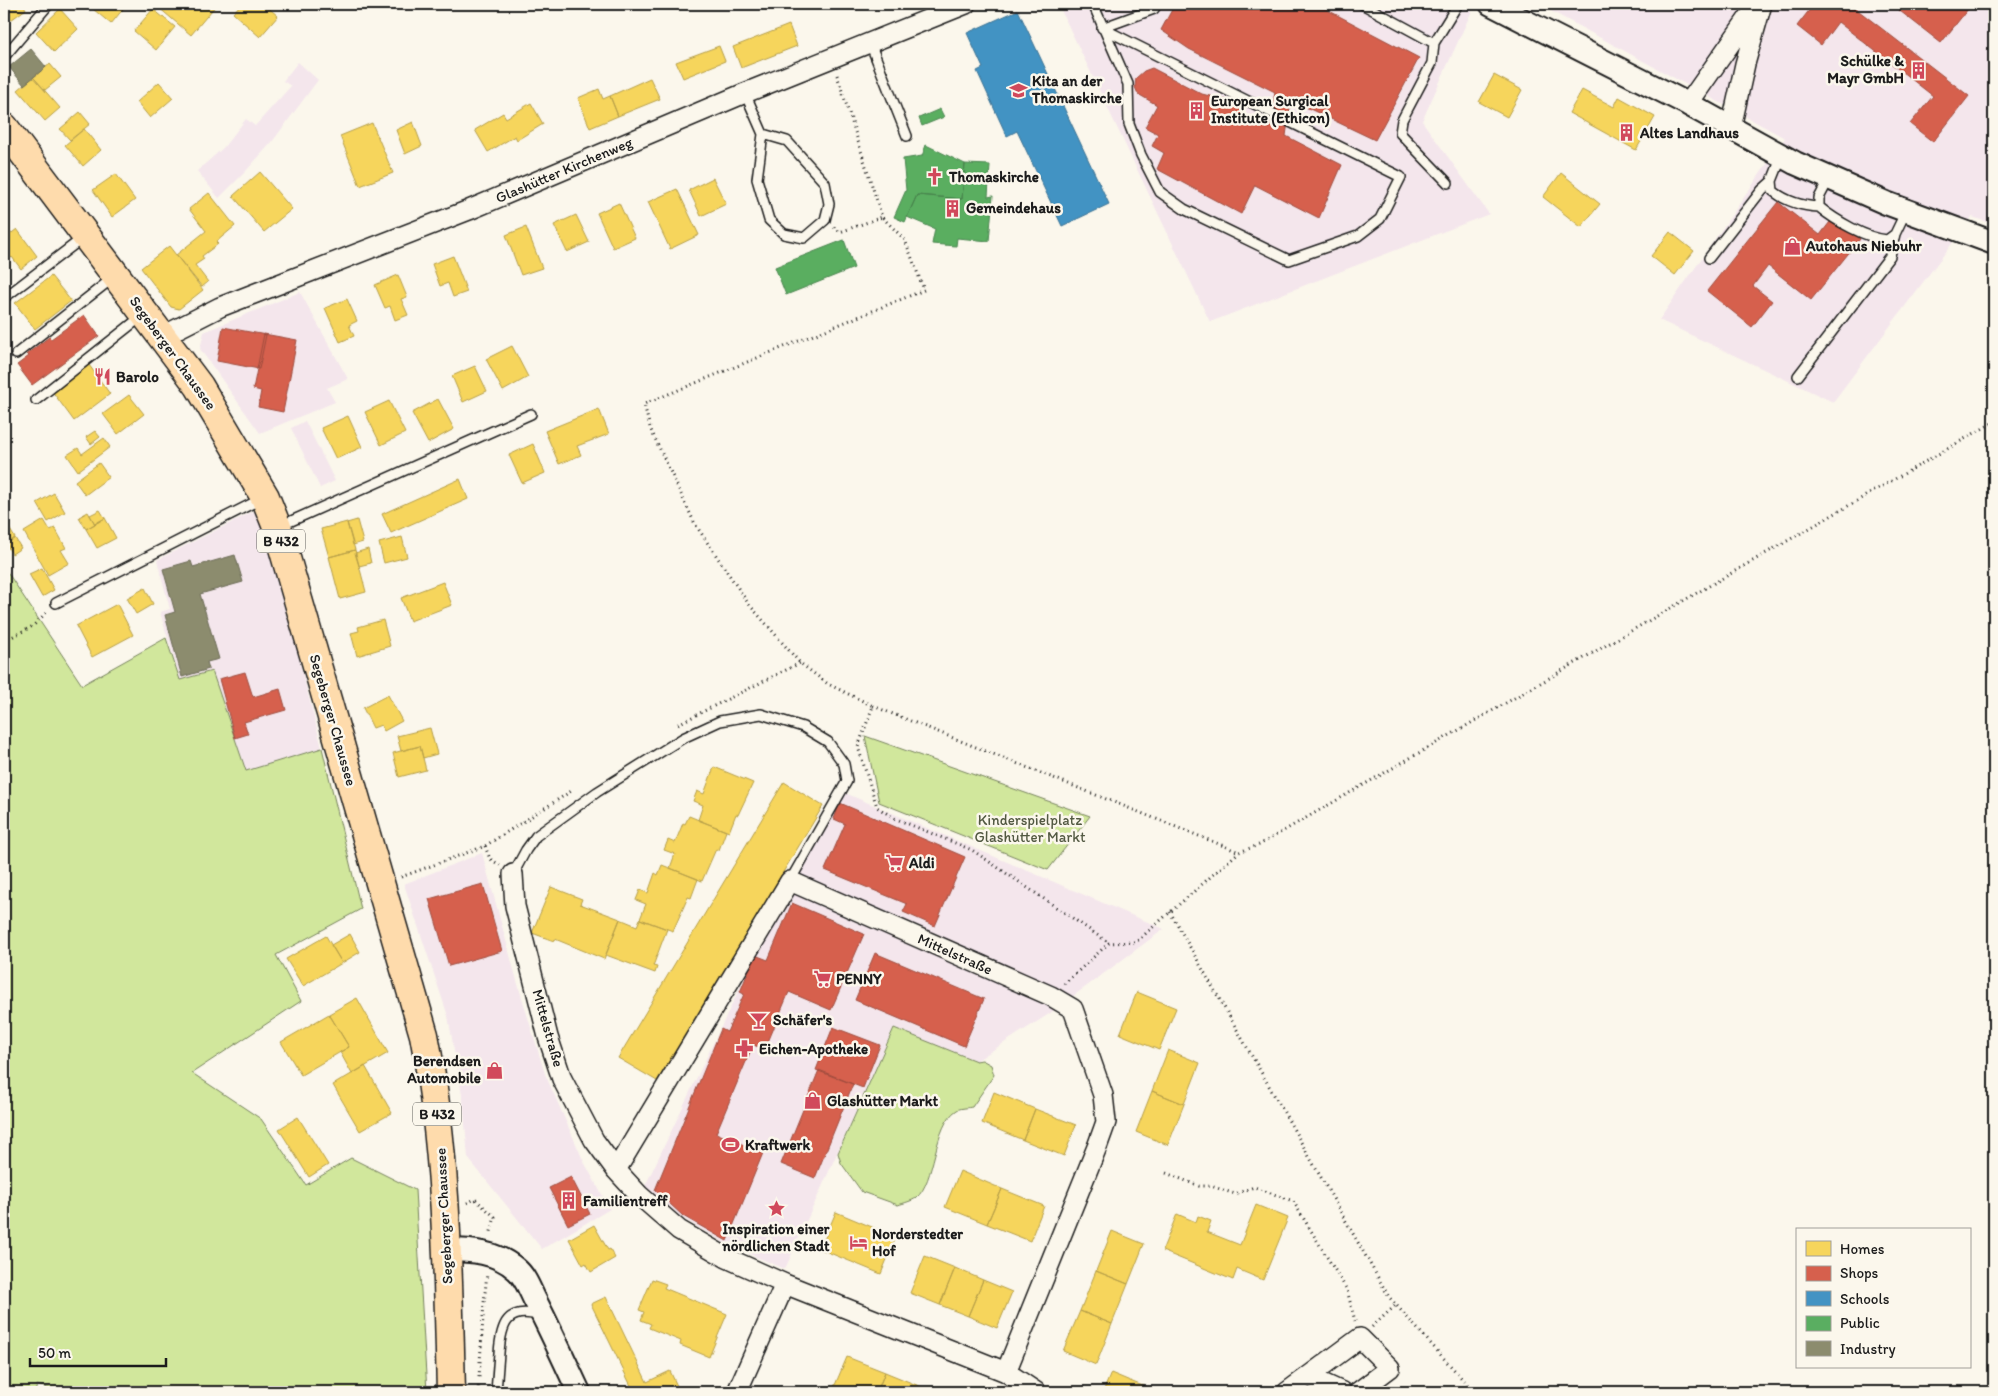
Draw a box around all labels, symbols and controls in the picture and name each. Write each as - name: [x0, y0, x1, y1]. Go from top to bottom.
- place label: Schülke & Mayr GmbH: [1827, 52, 1904, 88]
- building icon: Schülke & Mayr GmbH: [1908, 60, 1928, 80]
- place label: Kita an der Thomaskirche: [1031, 72, 1122, 107]
- school or university icon: Kita an der Thomaskirche: [1008, 80, 1028, 100]
- place label: European Surgical Institute (Ethicon): [1211, 92, 1330, 128]
- building icon: European Surgical Institute (Ethicon): [1187, 100, 1207, 120]
- building icon: Altes Landhaus: [1616, 123, 1636, 143]
- place label: Altes Landhaus: [1639, 124, 1739, 142]
- street label: Glashütter Kirchenweg: [493, 133, 635, 207]
- church icon: Thomaskirche: [925, 167, 945, 187]
- place label: Thomaskirche: [948, 168, 1039, 186]
- building icon: Gemeindehaus: [942, 198, 962, 218]
- place label: Gemeindehaus: [966, 199, 1061, 217]
- shop icon: Autohaus Niebuhr: [1782, 236, 1802, 256]
- place label: Autohaus Niebuhr: [1805, 237, 1923, 255]
- street label: Segeberger Chaussee: [126, 293, 220, 413]
- restaurant icon: Barolo: [92, 367, 112, 387]
- place label: Barolo: [116, 368, 159, 386]
- road number: B 432: [257, 530, 305, 552]
- street label: Segeberger Chaussee: [306, 652, 360, 788]
- park label: Kinderspielplatz Glashütter Markt: [974, 811, 1086, 846]
- supermarket icon: Aldi: [885, 853, 905, 873]
- place label: Aldi: [908, 854, 935, 872]
- street label: Mittelstraße: [915, 929, 995, 979]
- supermarket icon: PENNY: [812, 969, 832, 989]
- place label: PENNY: [836, 970, 882, 988]
- street label: Mittelstraße: [528, 987, 568, 1069]
- bar icon: Schäfer's: [749, 1010, 769, 1030]
- place label: Schäfer's: [773, 1011, 833, 1029]
- pharmacy icon: Eichen-Apotheke: [735, 1039, 755, 1059]
- place label: Eichen-Apotheke: [759, 1040, 868, 1059]
- place label: Berendsen Automobile: [406, 1052, 482, 1087]
- shop icon: Berendsen Automobile: [485, 1060, 505, 1080]
- shop icon: Glashütter Markt: [803, 1091, 823, 1111]
- place label: Glashütter Markt: [827, 1092, 938, 1110]
- road number: B 432: [413, 1102, 461, 1126]
- sports icon: Kraftwerk: [721, 1135, 741, 1155]
- place label: Kraftwerk: [745, 1136, 811, 1154]
- street label: Segeberger Chaussee: [431, 1147, 457, 1285]
- building icon: Familientreff: [559, 1191, 579, 1211]
- place label: Familientreff: [583, 1192, 669, 1210]
- place icon: Inspiration einer nördlichen Stadt: [766, 1198, 786, 1218]
- place label: Inspiration einer nördlichen Stadt: [721, 1220, 830, 1255]
- place label: Norderstedter Hof: [872, 1225, 963, 1260]
- legend: [1796, 1228, 1970, 1368]
- hotel icon: Norderstedter Hof: [848, 1233, 868, 1253]
- text: Homes: [1840, 1240, 1885, 1258]
- text: Shops: [1840, 1264, 1879, 1282]
- text: Schools: [1840, 1290, 1890, 1308]
- text: Public: [1840, 1314, 1880, 1332]
- scale bar: [30, 1336, 166, 1368]
- text: Industry: [1840, 1340, 1896, 1358]
- text: 50 m: [38, 1344, 71, 1362]

